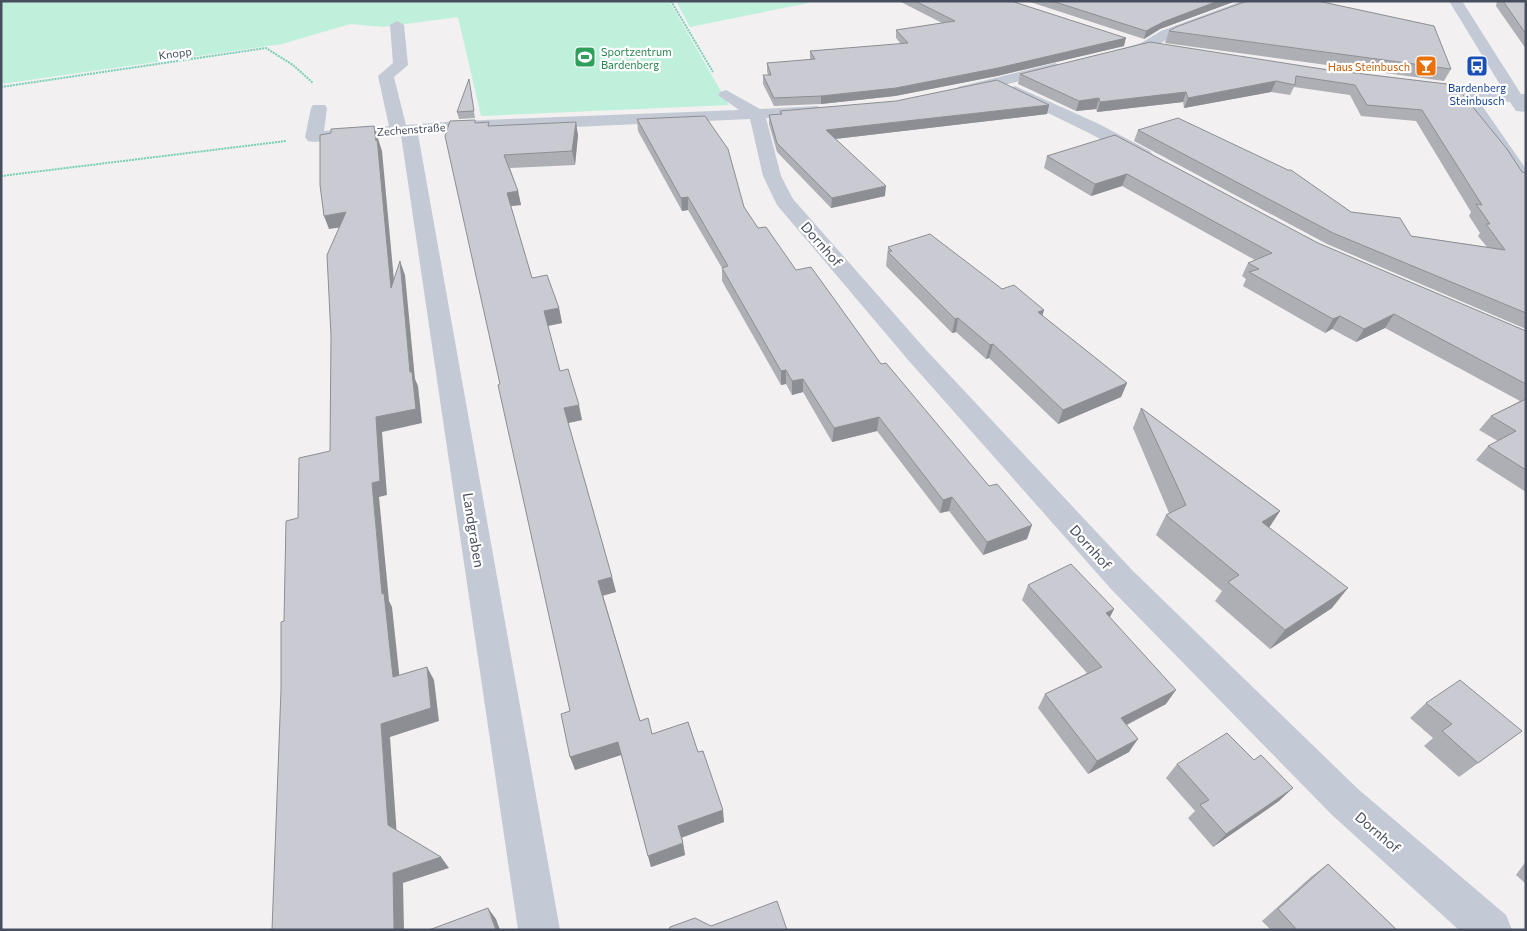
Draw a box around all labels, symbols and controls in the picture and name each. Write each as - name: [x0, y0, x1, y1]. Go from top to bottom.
- street label: Knopp: [158, 44, 192, 62]
- sports icon: Sportzentrum Bardenberg: [573, 45, 597, 69]
- place label: Sportzentrum Bardenberg: [601, 45, 672, 71]
- bar icon: Haus Steinbusch: [1414, 54, 1438, 78]
- bus stop icon: Bardenberg Steinbusch: [1465, 54, 1489, 78]
- place label: Haus Steinbusch: [1328, 60, 1410, 73]
- place label: Bardenberg Steinbusch: [1448, 81, 1506, 107]
- street label: Zechenstraße: [376, 120, 446, 138]
- street label: Dornhof: [798, 218, 846, 270]
- street label: Landgraben: [460, 491, 488, 569]
- street label: Dornhof: [1067, 521, 1116, 573]
- street label: Dornhof: [1352, 808, 1404, 856]

